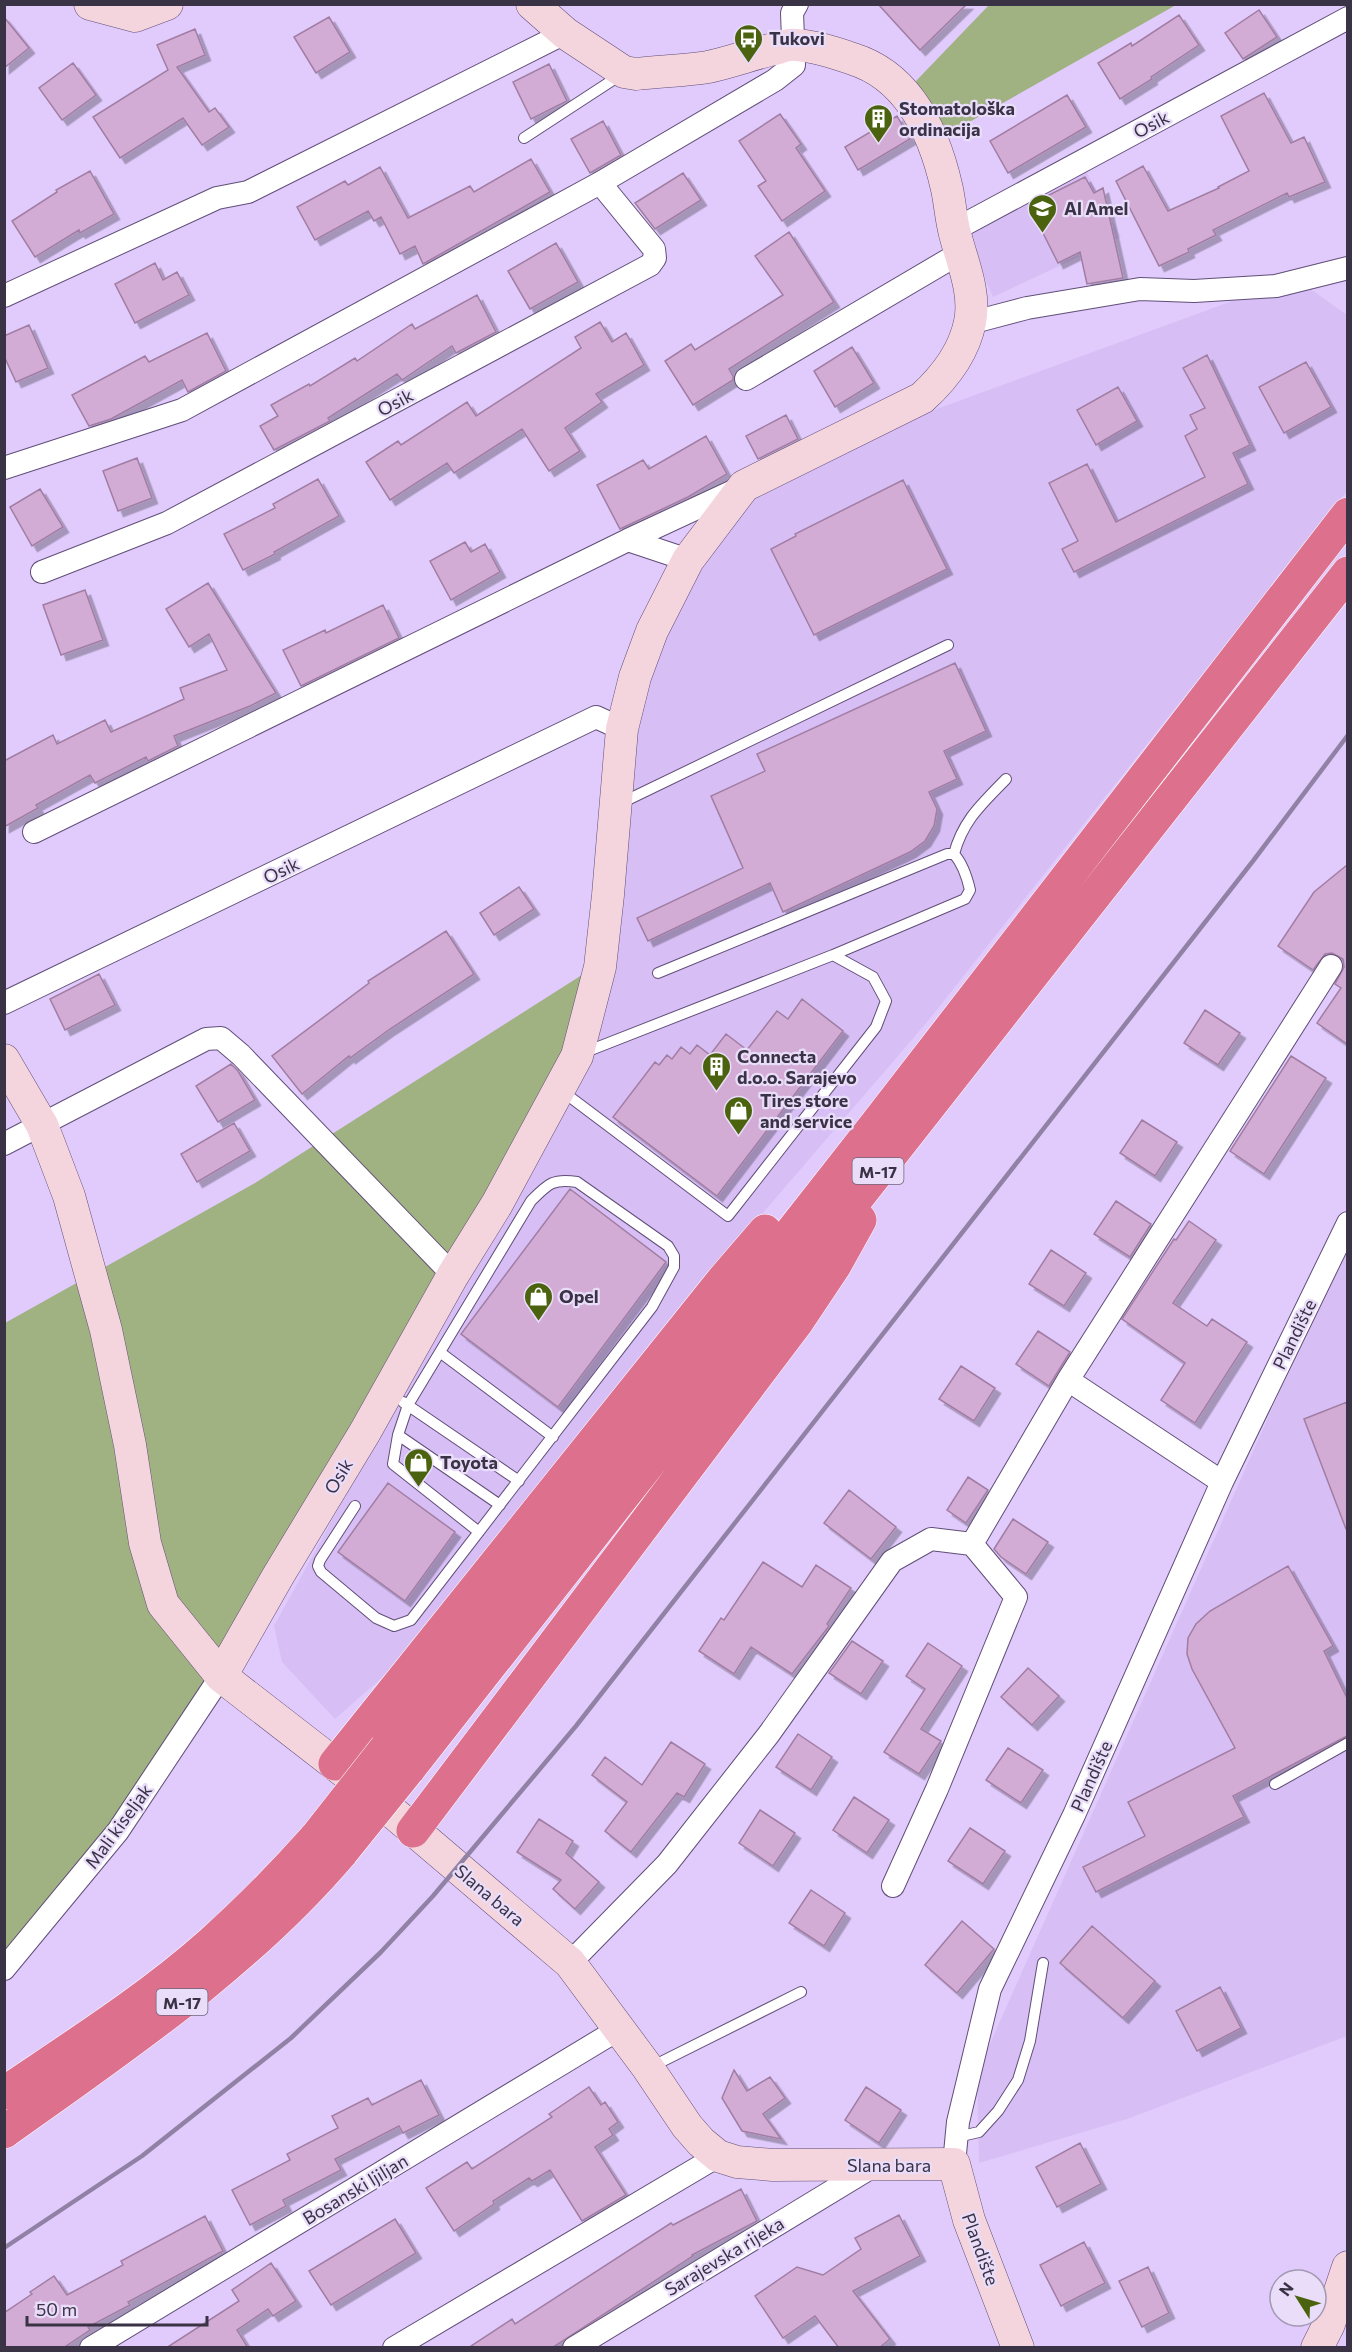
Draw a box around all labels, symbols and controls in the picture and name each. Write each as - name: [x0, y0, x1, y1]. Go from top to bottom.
- bus stop icon: Tukovi: [732, 22, 764, 64]
- place label: Tukovi: [769, 27, 825, 49]
- place label: Stomatološka ordinacija: [899, 97, 1015, 140]
- building icon: Stomatološka ordinacija: [862, 102, 894, 144]
- street label: Osik: [1129, 105, 1173, 142]
- school or university icon: Al Amel: [1027, 192, 1059, 234]
- place label: Al Amel: [1064, 197, 1128, 219]
- street label: Osik: [373, 383, 417, 420]
- street label: Osik: [259, 852, 303, 888]
- place label: Connecta d.o.o. Sarajevo: [737, 1045, 857, 1088]
- building icon: Connecta d.o.o. Sarajevo: [700, 1050, 732, 1092]
- place label: Tires store and service: [760, 1089, 852, 1132]
- shop icon: Tires store and service: [723, 1094, 755, 1136]
- road number: M-17: [852, 1158, 904, 1184]
- shop icon: Opel: [522, 1280, 554, 1322]
- place label: Opel: [559, 1285, 599, 1307]
- street label: Plandište: [1268, 1295, 1320, 1373]
- shop icon: Toyota: [403, 1446, 435, 1488]
- place label: Toyota: [440, 1451, 498, 1473]
- street label: Osik: [319, 1454, 357, 1498]
- street label: Plandište: [1066, 1737, 1116, 1815]
- street label: Mali kiseljak: [80, 1779, 156, 1873]
- street label: Slana bara: [451, 1860, 529, 1930]
- road number: M-17: [156, 1989, 207, 2015]
- street label: Bosanski ljiljan: [298, 2149, 412, 2229]
- street label: Slana bara: [847, 2154, 931, 2176]
- street label: Plandište: [958, 2210, 1004, 2288]
- street label: Sarajevska rijeka: [660, 2212, 788, 2300]
- north arrow: [1268, 2268, 1328, 2328]
- text: N: [1274, 2278, 1297, 2299]
- scale bar: [27, 2289, 207, 2327]
- text: 50 m: [36, 2298, 77, 2320]

